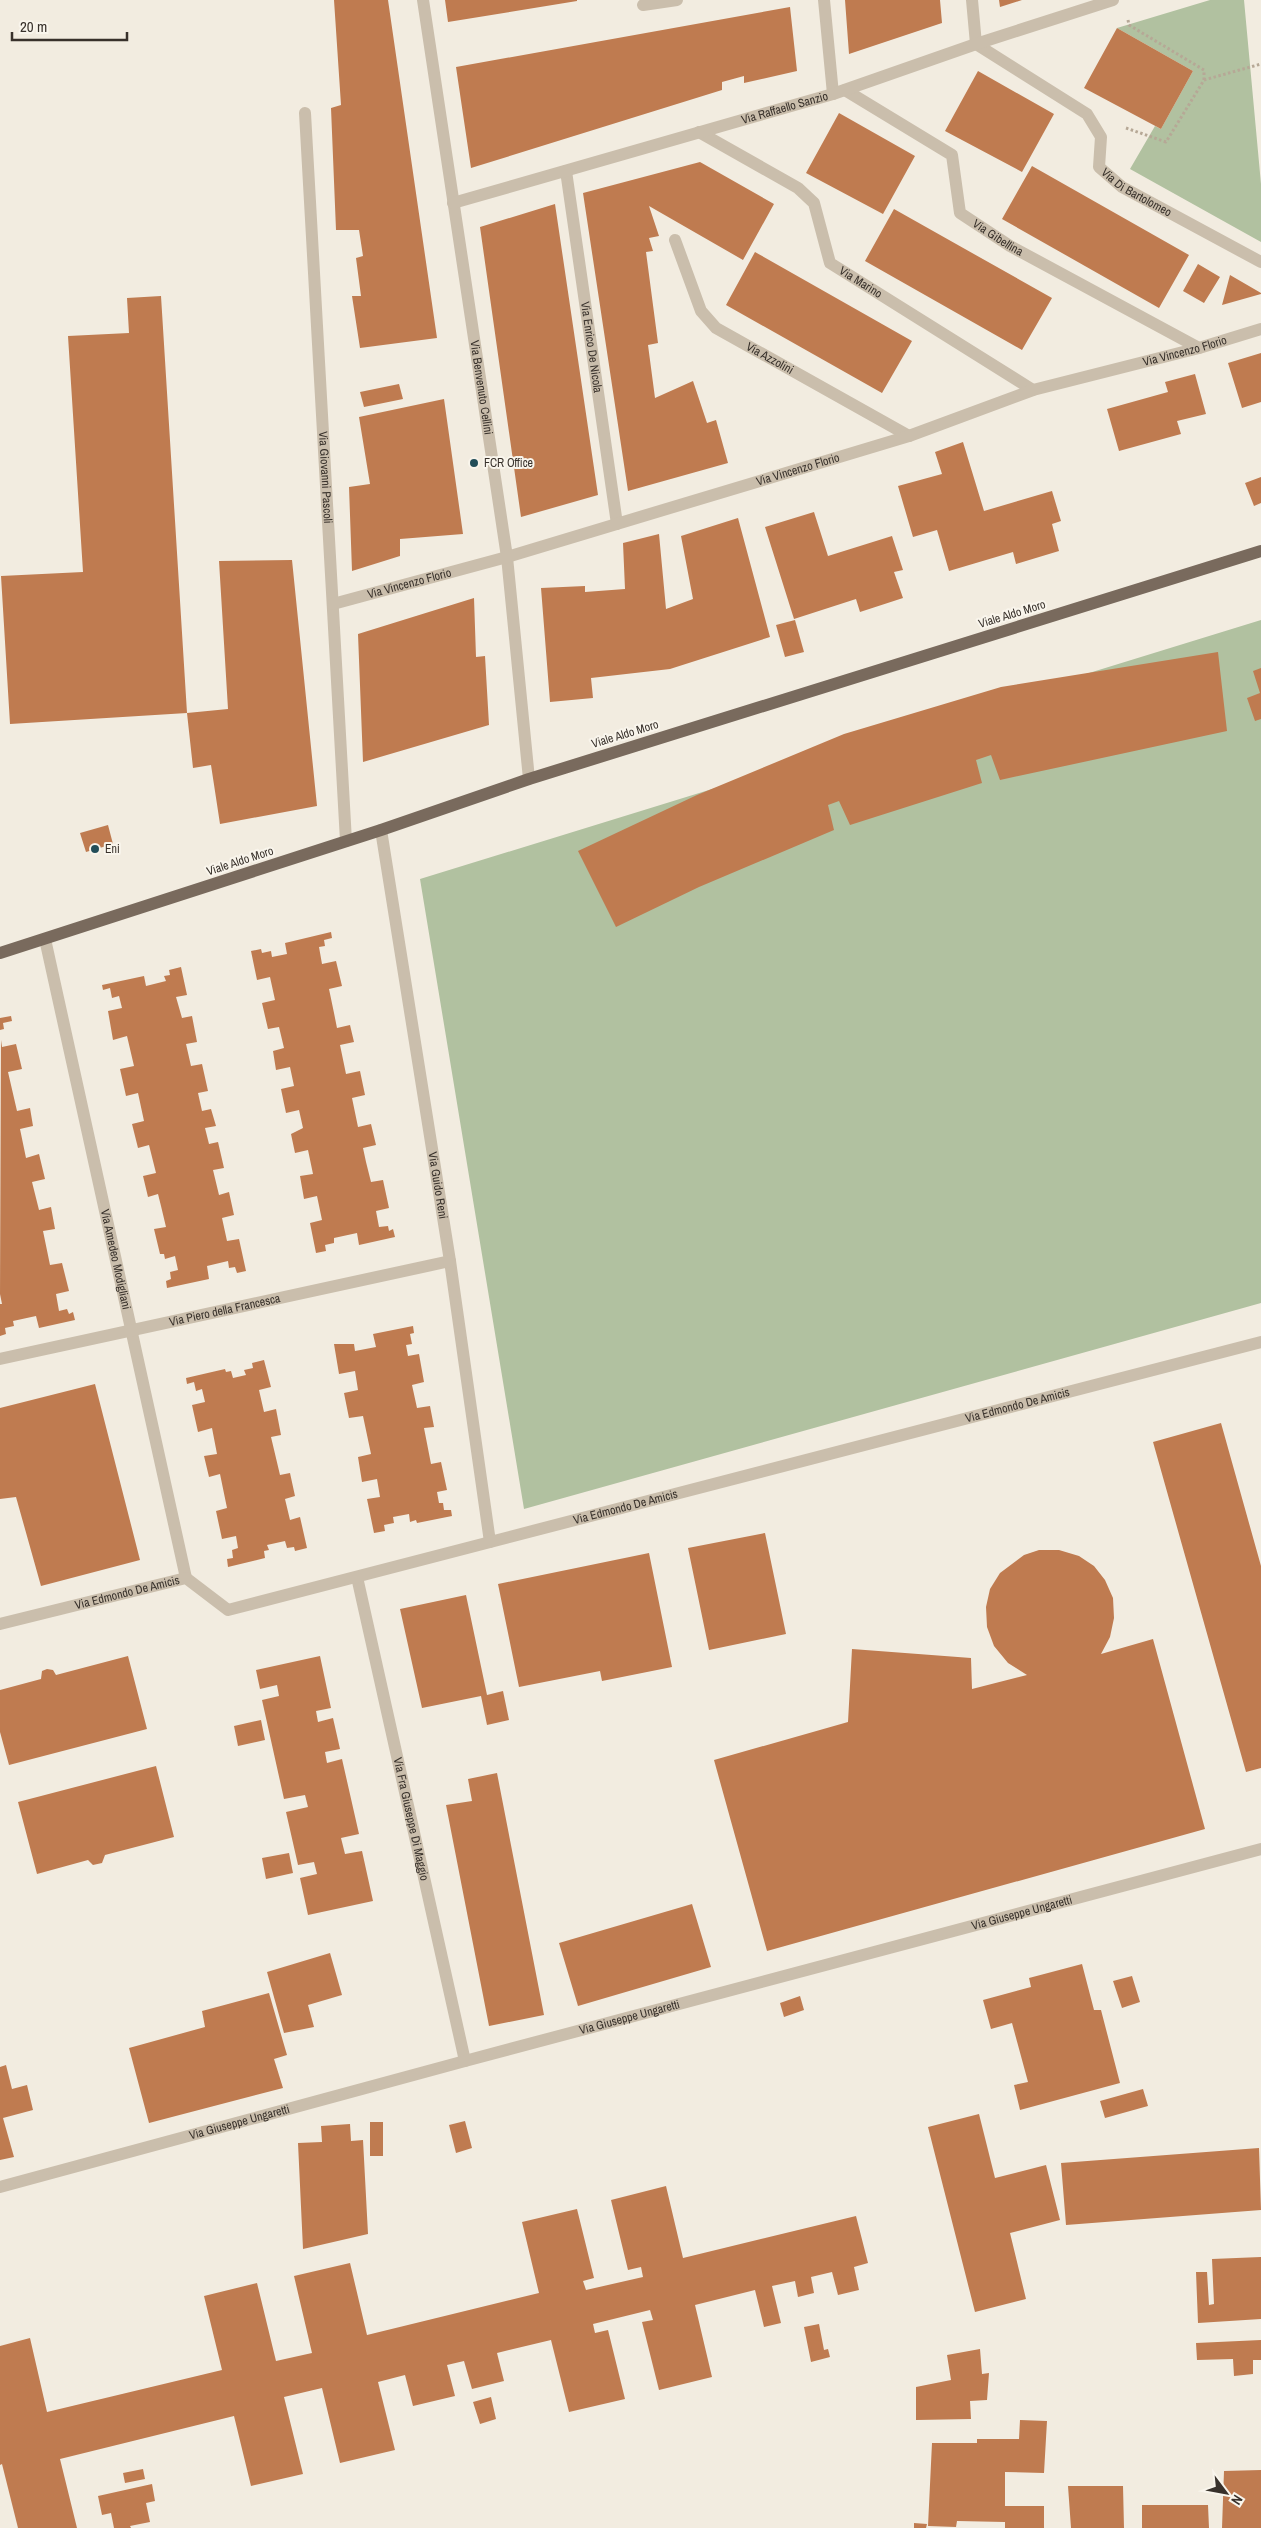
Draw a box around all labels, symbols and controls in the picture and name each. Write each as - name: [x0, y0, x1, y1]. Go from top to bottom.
- scale bar: [12, 10, 128, 42]
- text: 20 m: [20, 16, 47, 37]
- street label: Via Raffaello Sanzio: [739, 88, 830, 128]
- street label: Via Di Bartolomeo: [1098, 164, 1174, 220]
- street label: Via Gibellina: [970, 216, 1026, 260]
- street label: Via Marino: [836, 263, 885, 302]
- street label: Via Enrico De Nicola: [577, 301, 606, 394]
- street label: Via Vincenzo Florio: [1141, 332, 1229, 370]
- street label: Via Azzolini: [743, 338, 796, 378]
- street label: Via Benvenuto Cellini: [466, 339, 496, 436]
- street label: Via Giovanni Pascoli: [315, 431, 336, 524]
- street label: Via Vincenzo Florio: [754, 449, 841, 490]
- place label: FCR Office: [484, 455, 533, 471]
- marker: FCR Office: [468, 457, 480, 469]
- street label: Via Vincenzo Florio: [366, 564, 453, 602]
- street label: Viale Aldo Moro: [977, 596, 1047, 632]
- street label: Viale Aldo Moro: [590, 716, 660, 752]
- place label: Eni: [105, 841, 120, 857]
- marker: Eni: [89, 843, 101, 855]
- street label: Viale Aldo Moro: [205, 843, 275, 879]
- street label: Via Guido Reni: [425, 1151, 451, 1220]
- street label: Via Amedeo Modigliani: [97, 1208, 135, 1311]
- street label: Via Piero della Francesca: [168, 1290, 282, 1330]
- street label: Via Edmondo De Amicis: [964, 1384, 1071, 1426]
- street label: Via Edmondo De Amicis: [572, 1486, 679, 1528]
- street label: Via Edmondo De Amicis: [73, 1572, 181, 1613]
- street label: Via Fra Giuseppe Di Maggio: [389, 1756, 433, 1882]
- street label: Via Giuseppe Ungaretti: [970, 1892, 1074, 1934]
- street label: Via Giuseppe Ungaretti: [577, 1996, 682, 2038]
- street label: Via Giuseppe Ungaretti: [187, 2101, 291, 2143]
- north arrow: [1201, 2468, 1251, 2518]
- text: N: [1227, 2492, 1247, 2508]

